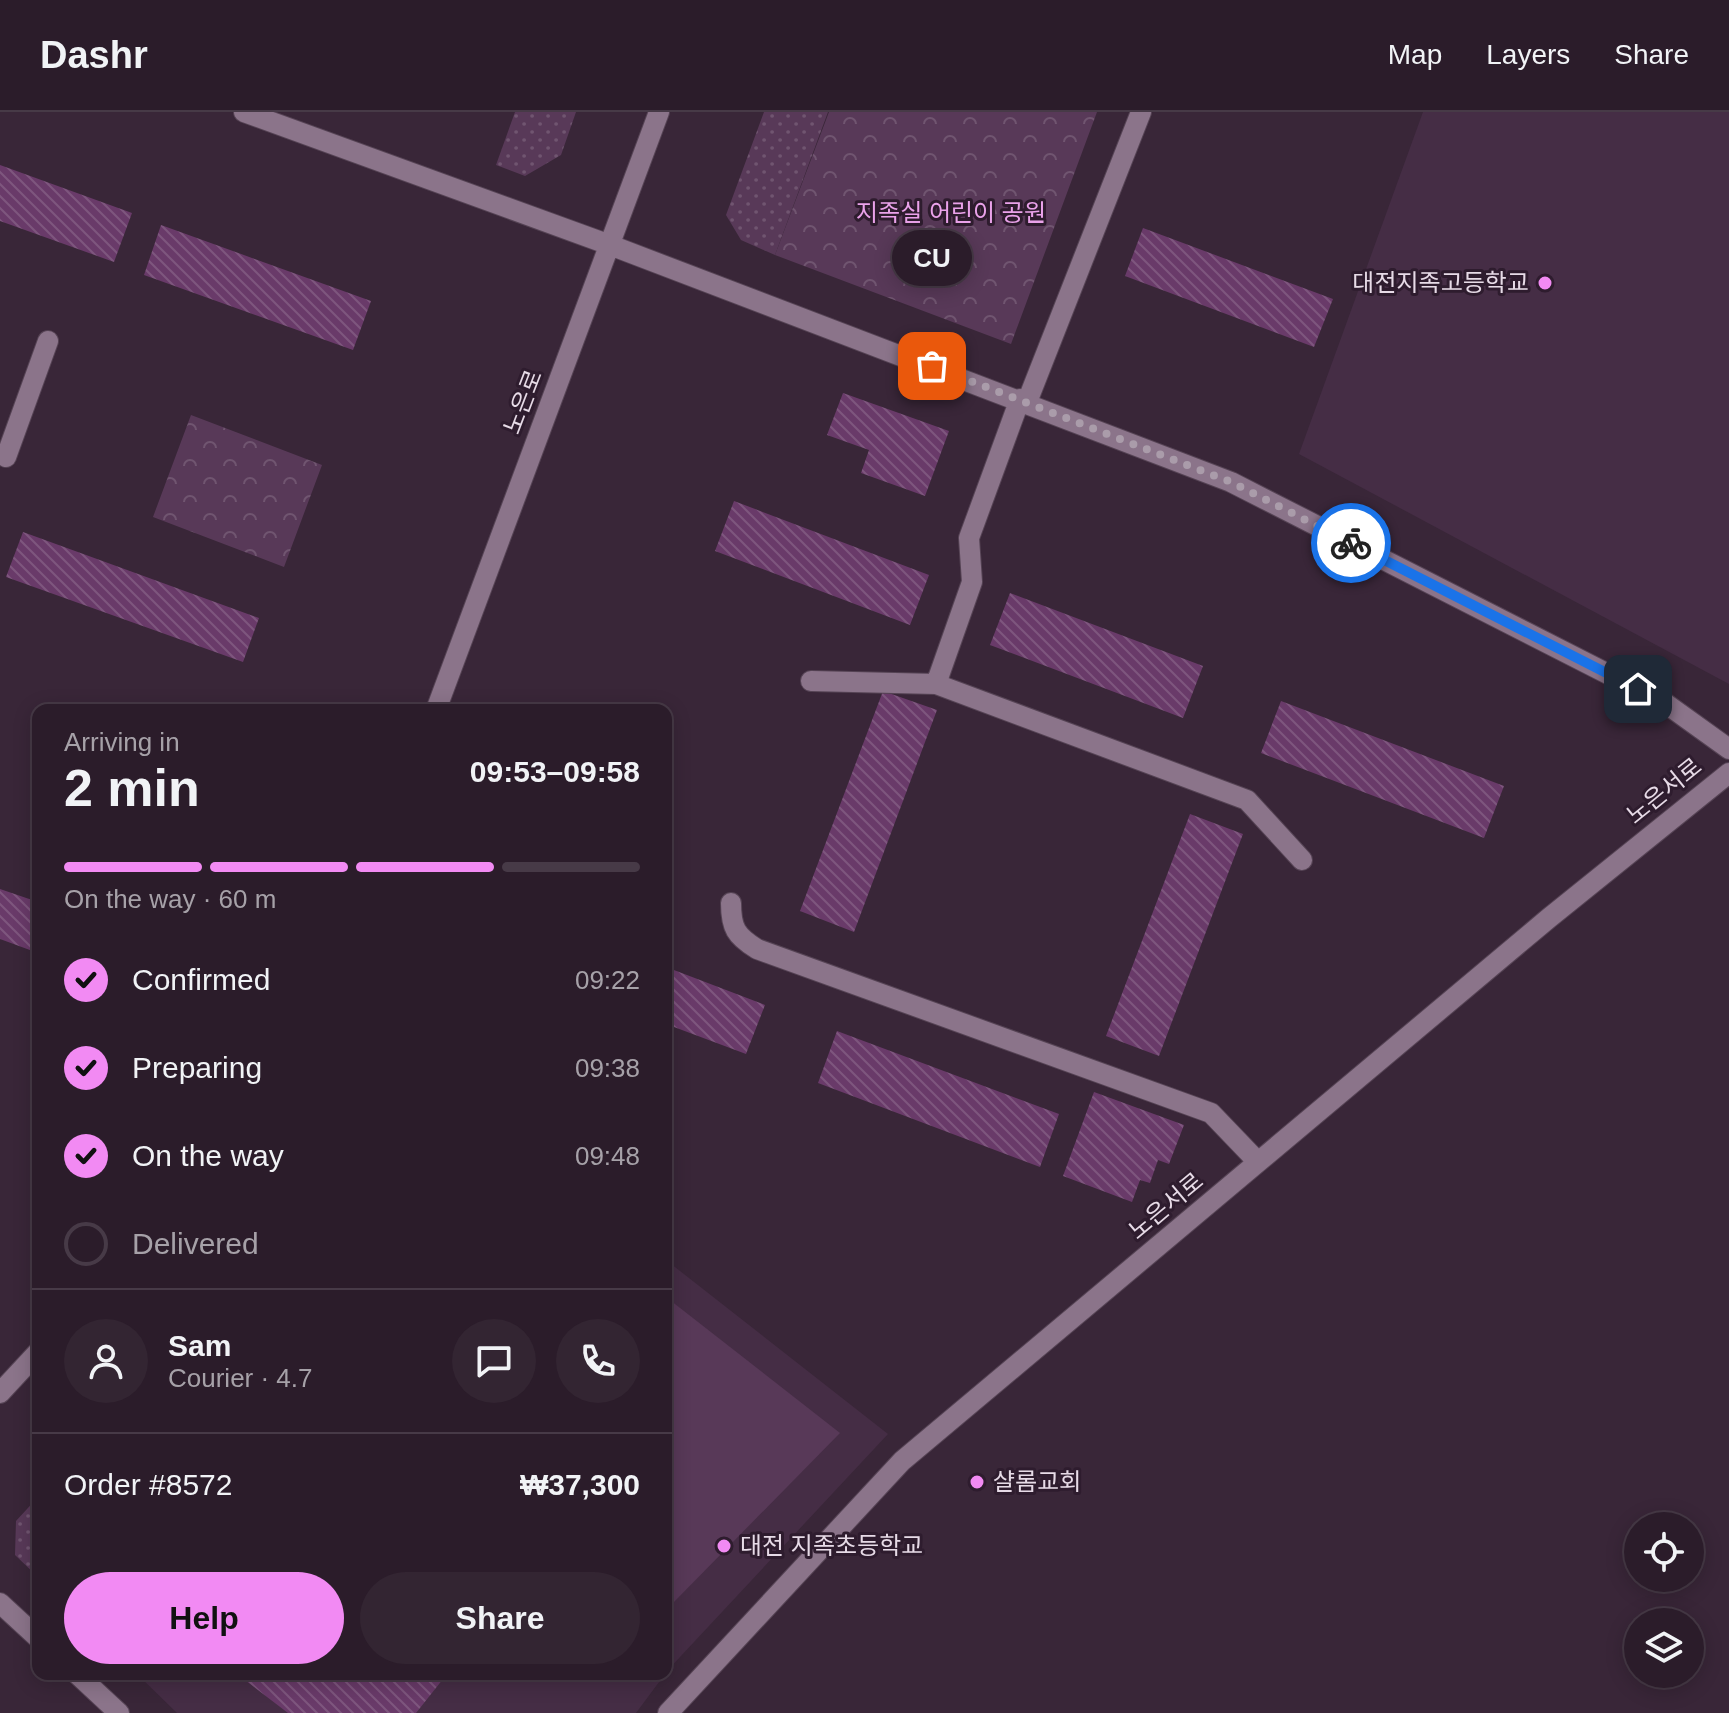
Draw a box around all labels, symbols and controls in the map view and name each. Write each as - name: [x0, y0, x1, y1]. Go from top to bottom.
- text: Dashr: [40, 34, 148, 76]
- text: Map: [1388, 39, 1442, 70]
- text: Layers: [1486, 39, 1570, 70]
- text: Share: [1614, 39, 1689, 70]
- park label: 지족실 어린이 공원: [856, 199, 1046, 226]
- callout: CU: [892, 230, 972, 286]
- text: CU: [913, 243, 951, 273]
- place label: 대전지족고등학교: [1352, 269, 1529, 296]
- marker: 대전지족고등학교: [1536, 274, 1554, 292]
- pin: [898, 332, 966, 400]
- icon: bag: [910, 344, 954, 388]
- street label: 노은로: [498, 366, 547, 438]
- courier: [1311, 503, 1391, 583]
- icon: bike: [1329, 521, 1373, 565]
- pin: [1604, 655, 1672, 723]
- icon: home: [1616, 667, 1660, 711]
- text: Arriving in: [64, 727, 180, 757]
- street label: 노은서로: [1621, 752, 1707, 829]
- text: 09:53–09:58: [470, 755, 640, 788]
- text: 2 min: [64, 759, 200, 817]
- text: On the way · 60 m: [64, 884, 276, 914]
- icon: check: [64, 958, 108, 1002]
- text: Confirmed: [132, 963, 270, 996]
- text: 09:22: [575, 965, 640, 995]
- icon: check: [64, 1046, 108, 1090]
- text: Preparing: [132, 1051, 262, 1084]
- text: 09:38: [575, 1053, 640, 1083]
- icon: check: [64, 1134, 108, 1178]
- text: On the way: [132, 1139, 284, 1172]
- text: 09:48: [575, 1141, 640, 1171]
- street label: 노은서로: [1123, 1167, 1208, 1244]
- text: Delivered: [132, 1227, 259, 1260]
- button: person: [64, 1319, 148, 1403]
- button: chat: [452, 1319, 536, 1403]
- button: phone: [556, 1319, 640, 1403]
- text: Sam: [168, 1329, 231, 1362]
- text: Courier · 4.7: [168, 1363, 313, 1393]
- text: Order #8572: [64, 1468, 232, 1501]
- text: ₩37,300: [520, 1468, 640, 1501]
- place label: 샬롬교회: [993, 1468, 1081, 1495]
- marker: 샬롬교회: [968, 1473, 986, 1491]
- map controls: [1624, 1512, 1704, 1688]
- button: locate: [1624, 1512, 1704, 1592]
- place label: 대전 지족초등학교: [740, 1532, 923, 1559]
- marker: 대전 지족초등학교: [715, 1537, 733, 1555]
- button: Help: [64, 1572, 344, 1664]
- button: Share: [360, 1572, 640, 1664]
- button: layers: [1624, 1608, 1704, 1688]

